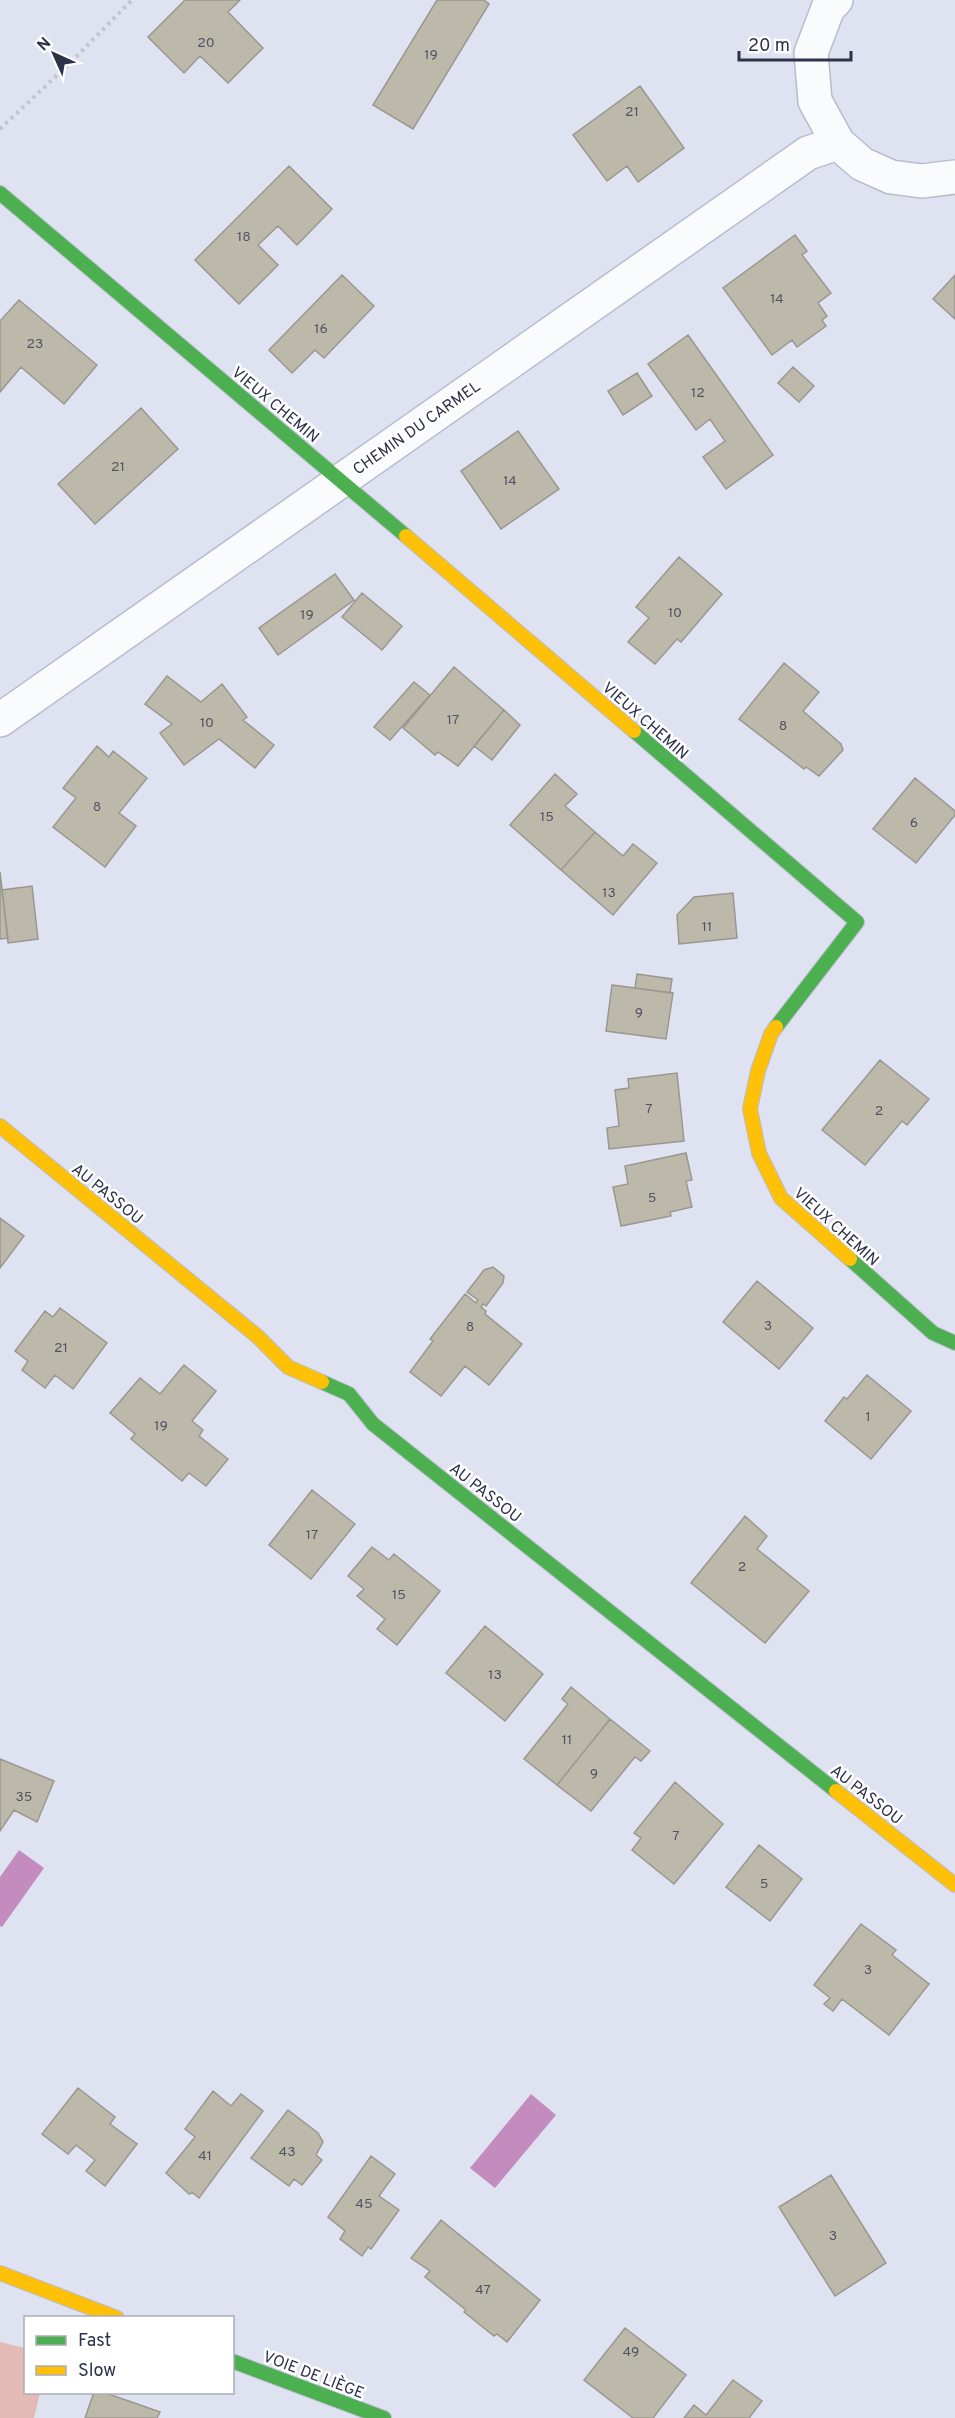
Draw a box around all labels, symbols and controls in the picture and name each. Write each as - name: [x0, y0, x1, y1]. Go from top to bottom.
- north arrow: [24, 24, 84, 84]
- scale bar: [739, 24, 852, 62]
- text: N: [34, 34, 56, 56]
- house number: 20: [197, 35, 215, 52]
- text: 20 m: [748, 35, 790, 58]
- house number: 19: [424, 47, 438, 64]
- house number: 21: [625, 104, 639, 121]
- house number: 18: [237, 229, 251, 246]
- house number: 14: [770, 291, 784, 308]
- house number: 16: [314, 321, 328, 338]
- house number: 23: [27, 336, 44, 353]
- street label: VIEUX CHEMIN: [227, 363, 323, 448]
- street label: CHEMIN DU CARMEL: [349, 377, 485, 480]
- house number: 12: [691, 385, 705, 402]
- house number: 21: [111, 459, 125, 476]
- house number: 14: [503, 473, 517, 490]
- house number: 10: [668, 605, 682, 622]
- house number: 19: [300, 607, 314, 624]
- street label: VIEUX CHEMIN: [597, 678, 692, 765]
- house number: 17: [447, 712, 459, 729]
- house number: 10: [200, 715, 214, 732]
- house number: 8: [779, 718, 787, 735]
- house number: 8: [93, 799, 101, 816]
- house number: 15: [540, 809, 554, 826]
- house number: 6: [910, 815, 918, 832]
- house number: 13: [602, 885, 616, 902]
- house number: 11: [702, 919, 712, 936]
- house number: 9: [635, 1005, 643, 1022]
- house number: 7: [645, 1101, 653, 1118]
- house number: 2: [875, 1103, 883, 1120]
- street label: AU PASSOU: [67, 1160, 146, 1229]
- street label: VIEUX CHEMIN: [789, 1184, 883, 1271]
- house number: 5: [648, 1190, 656, 1207]
- house number: 3: [764, 1318, 772, 1335]
- house number: 8: [466, 1319, 474, 1336]
- house number: 21: [54, 1340, 68, 1357]
- house number: 1: [865, 1409, 871, 1426]
- house number: 19: [154, 1418, 168, 1435]
- street label: AU PASSOU: [445, 1459, 525, 1528]
- house number: 17: [306, 1527, 318, 1544]
- house number: 2: [738, 1559, 746, 1576]
- house number: 15: [392, 1587, 406, 1604]
- house number: 13: [488, 1667, 502, 1684]
- house number: 11: [562, 1732, 572, 1749]
- street label: AU PASSOU: [826, 1761, 906, 1830]
- house number: 9: [590, 1766, 598, 1783]
- house number: 35: [15, 1789, 33, 1806]
- house number: 7: [672, 1828, 680, 1845]
- house number: 5: [760, 1876, 768, 1893]
- house number: 3: [864, 1962, 872, 1979]
- house number: 43: [278, 2144, 296, 2161]
- house number: 41: [198, 2148, 212, 2165]
- house number: 45: [355, 2196, 373, 2213]
- house number: 3: [829, 2228, 837, 2245]
- house number: 47: [475, 2282, 491, 2299]
- legend: [24, 2316, 234, 2394]
- text: Fast: [78, 2330, 111, 2353]
- house number: 49: [623, 2344, 639, 2361]
- street label: VOIE DE LIÈGE: [260, 2346, 367, 2404]
- text: Slow: [78, 2360, 116, 2383]

